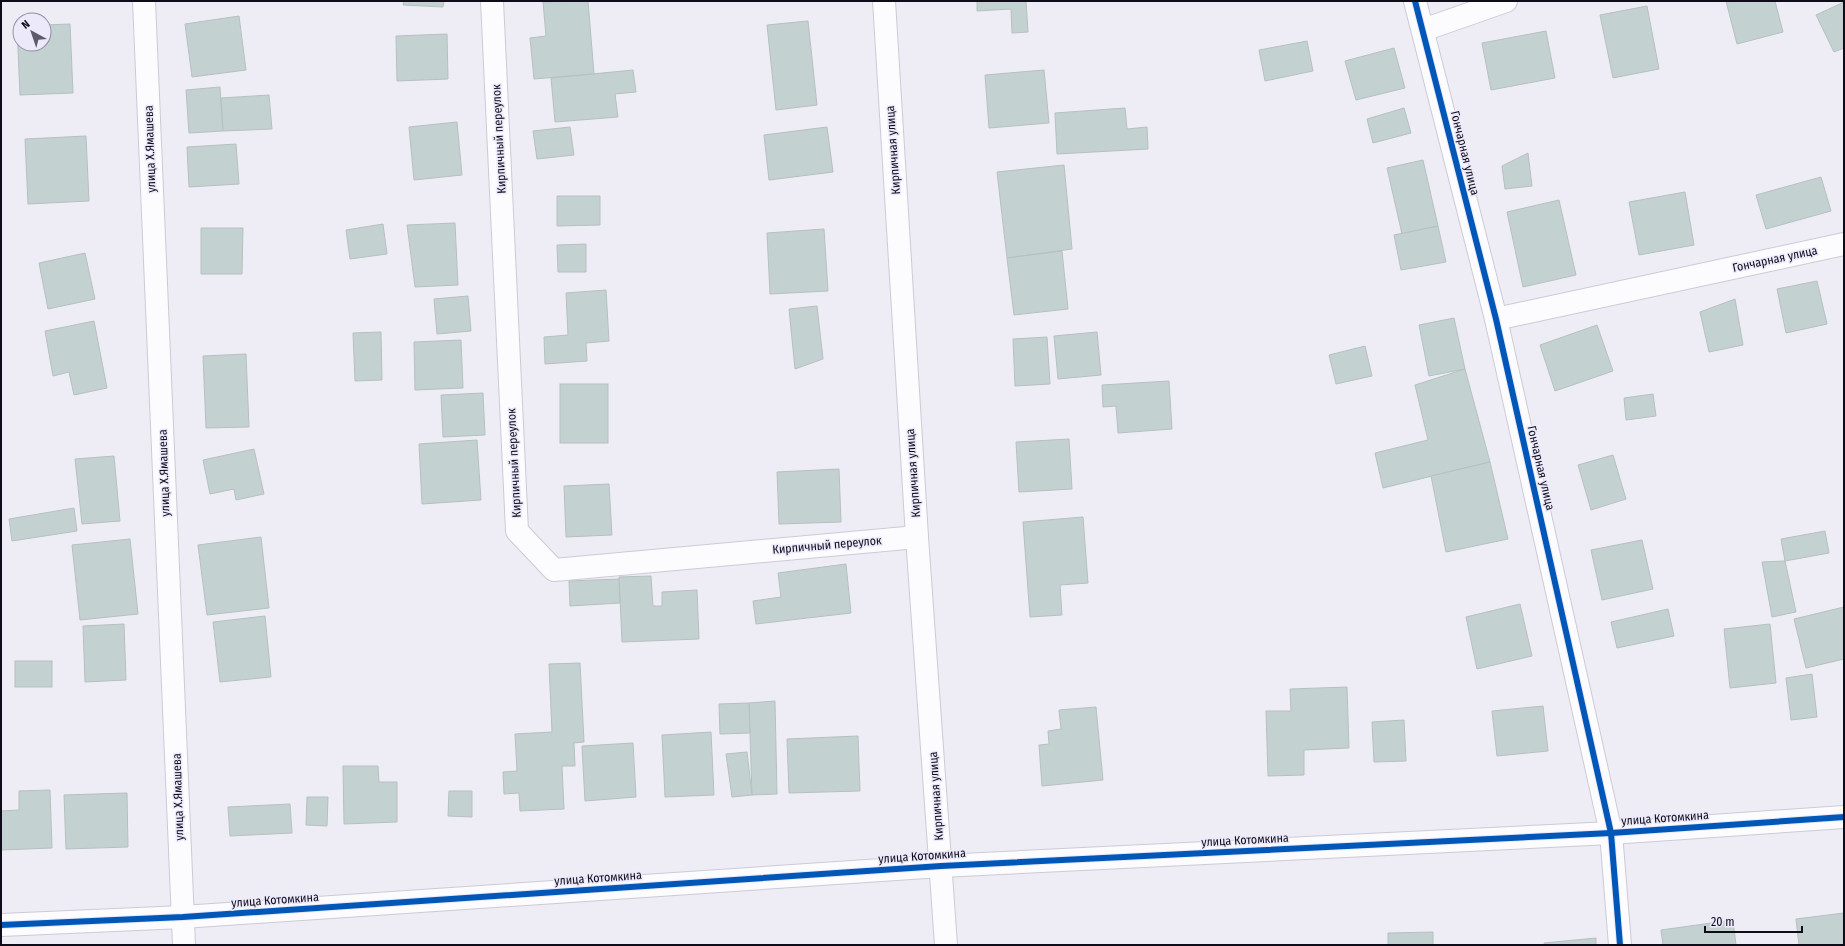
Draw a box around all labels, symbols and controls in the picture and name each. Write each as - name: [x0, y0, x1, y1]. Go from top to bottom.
- north arrow: [12, 12, 52, 52]
- text: N: [19, 18, 33, 32]
- street label: Кирпичный переулок: [489, 84, 509, 194]
- street label: улица Х.Ямашева: [141, 105, 159, 193]
- street label: Кирпичная улица: [883, 105, 903, 195]
- street label: Гончарная улица: [1448, 109, 1482, 197]
- street label: Гончарная улица: [1731, 243, 1819, 275]
- street label: Кирпичный переулок: [504, 408, 524, 518]
- street label: Гончарная улица: [1524, 424, 1558, 512]
- street label: Кирпичная улица: [903, 428, 923, 518]
- street label: улица Х.Ямашева: [155, 429, 173, 517]
- street label: Кирпичный переулок: [772, 533, 883, 557]
- street label: Кирпичная улица: [926, 751, 946, 841]
- street label: улица Х.Ямашева: [169, 753, 187, 841]
- street label: улица Котомкина: [1621, 808, 1709, 828]
- street label: улица Котомкина: [1201, 831, 1289, 849]
- street label: улица Котомкина: [878, 846, 966, 866]
- street label: улица Котомкина: [554, 868, 642, 888]
- street label: улица Котомкина: [231, 890, 319, 910]
- scale bar: [1705, 908, 1802, 934]
- text: 20 m: [1711, 915, 1735, 929]

